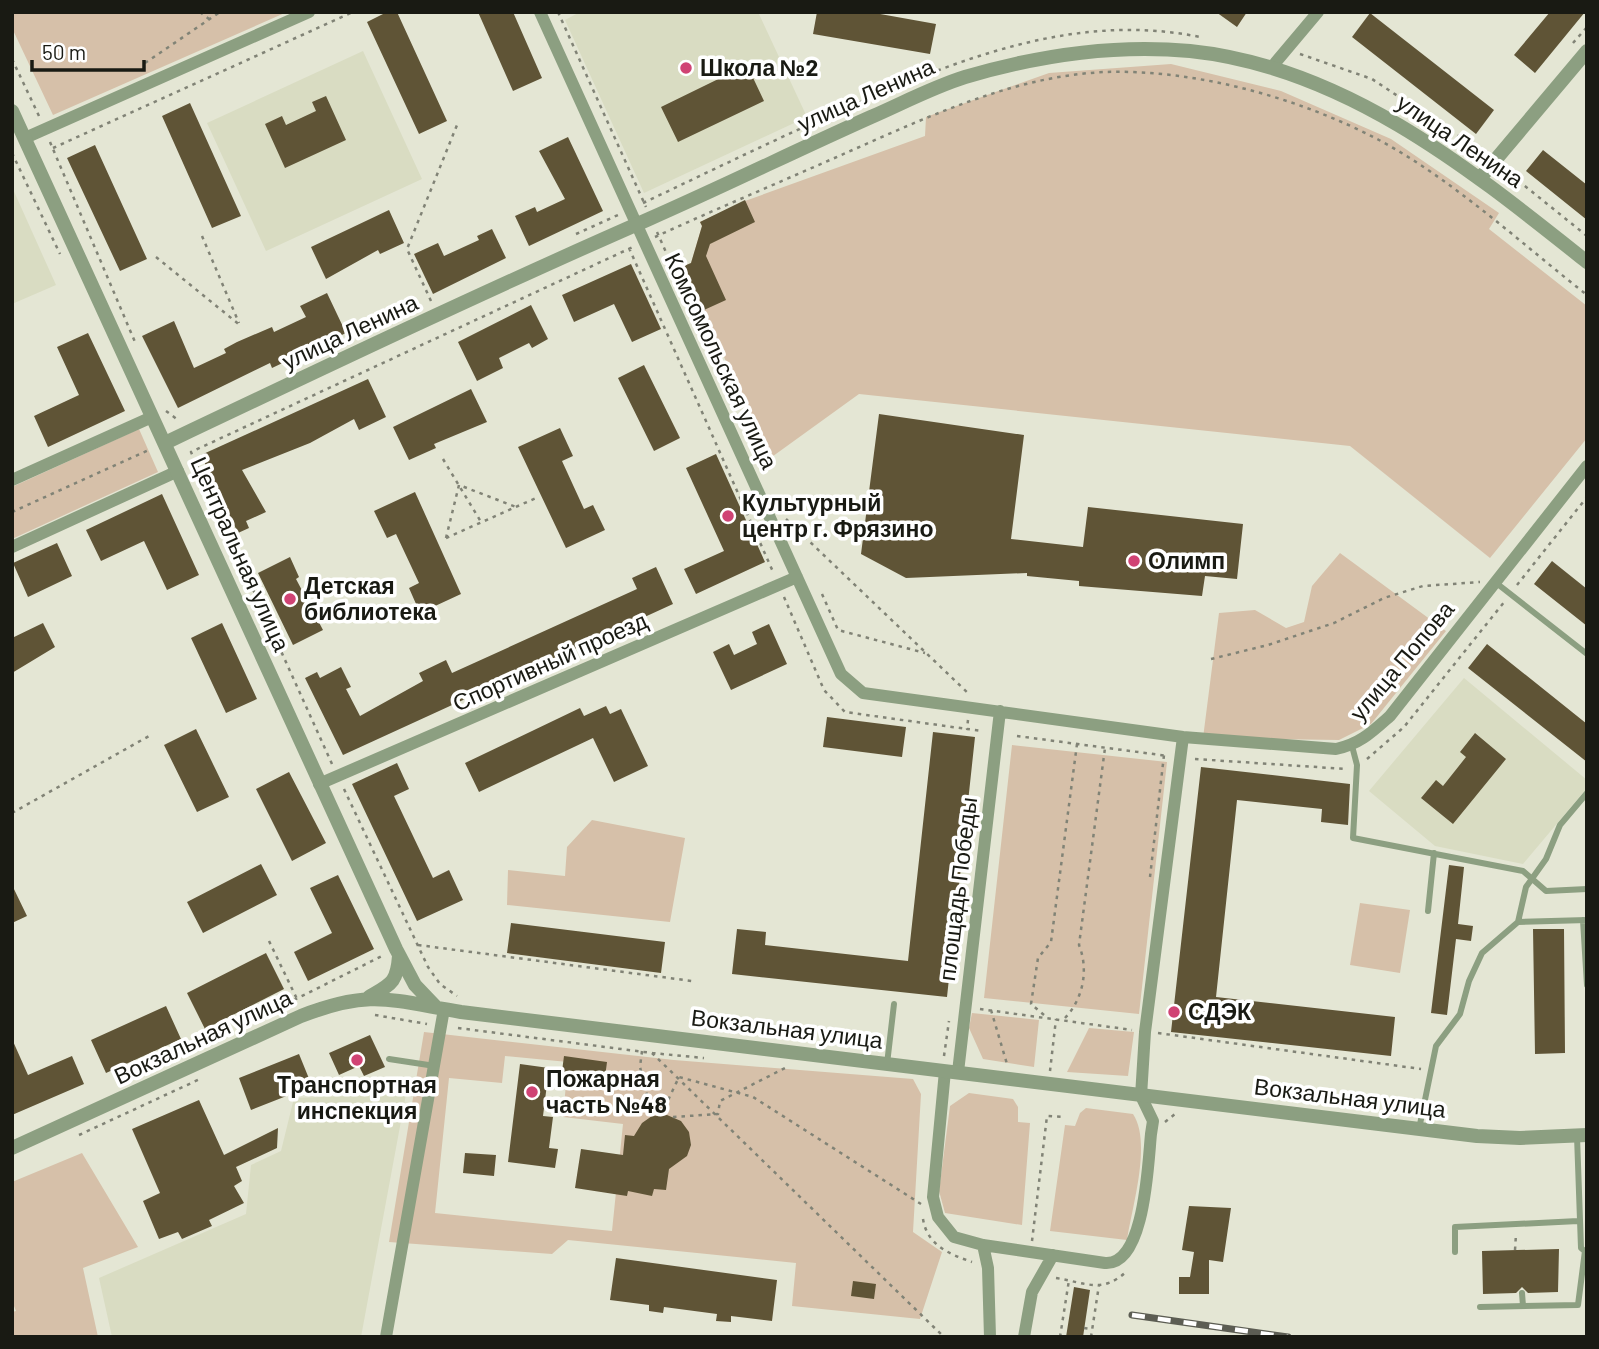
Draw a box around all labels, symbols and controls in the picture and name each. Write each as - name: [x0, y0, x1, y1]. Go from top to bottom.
- scale bar: [32, 28, 144, 72]
- text: 50 m: [42, 39, 86, 64]
- street label: улица Ленина: [793, 51, 939, 137]
- place label: Школа №2: [700, 53, 818, 81]
- marker: Школа №2: [678, 60, 694, 76]
- street label: улица Ленина: [1392, 88, 1529, 193]
- street label: Комсомольская улица: [660, 248, 784, 473]
- street label: улица Ленина: [277, 287, 422, 375]
- street label: Центральная улица: [185, 452, 296, 655]
- place label: Культурный центр г. Фрязино: [742, 488, 933, 542]
- marker: Культурный центр г. Фрязино: [720, 508, 736, 524]
- place label: Олимп: [1148, 546, 1225, 574]
- marker: Олимп: [1126, 553, 1142, 569]
- place label: Детская библиотека: [304, 571, 437, 625]
- marker: Детская библиотека: [282, 591, 298, 607]
- street label: улица Попова: [1343, 595, 1459, 726]
- street label: Спортивный проезд: [448, 605, 652, 717]
- street label: площадь Победы: [932, 795, 982, 982]
- street label: Вокзальная улица: [109, 983, 296, 1090]
- place label: СДЭК: [1188, 997, 1252, 1025]
- street label: Вокзальная улица: [690, 1002, 885, 1054]
- marker: СДЭК: [1166, 1004, 1182, 1020]
- marker: Транспортная инспекция: [349, 1052, 365, 1068]
- place label: Пожарная часть №48: [546, 1064, 667, 1118]
- place label: Транспортная инспекция: [277, 1070, 437, 1124]
- street label: Вокзальная улица: [1253, 1071, 1448, 1123]
- marker: Пожарная часть №48: [524, 1084, 540, 1100]

